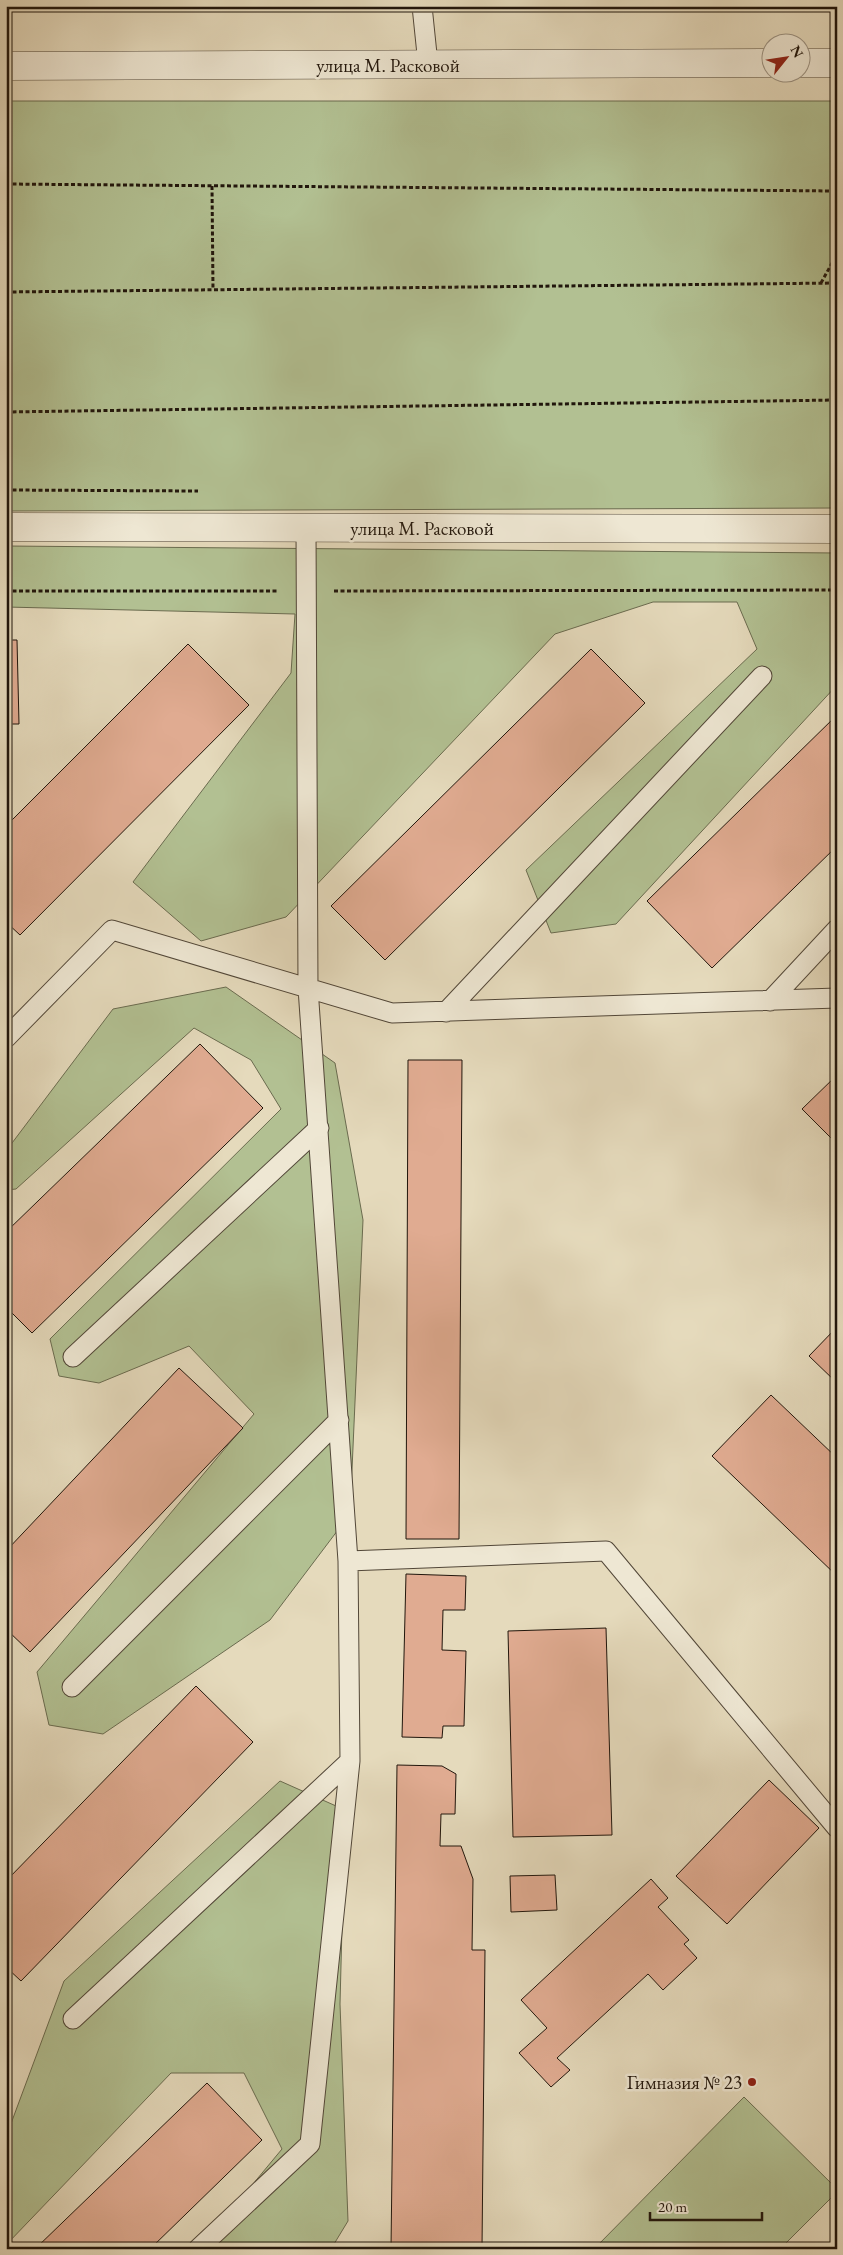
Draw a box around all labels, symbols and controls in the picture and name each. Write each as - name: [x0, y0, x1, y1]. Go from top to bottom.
- north arrow: [760, 32, 810, 82]
- text: N: [787, 42, 808, 61]
- street label: улица М. Расковой: [316, 53, 460, 78]
- street label: улица М. Расковой: [350, 516, 494, 541]
- place label: Гимназия № 23: [627, 2070, 742, 2095]
- marker: Гимназия № 23: [746, 2076, 758, 2088]
- scale bar: [650, 2190, 763, 2222]
- text: 20 m: [658, 2197, 687, 2216]

